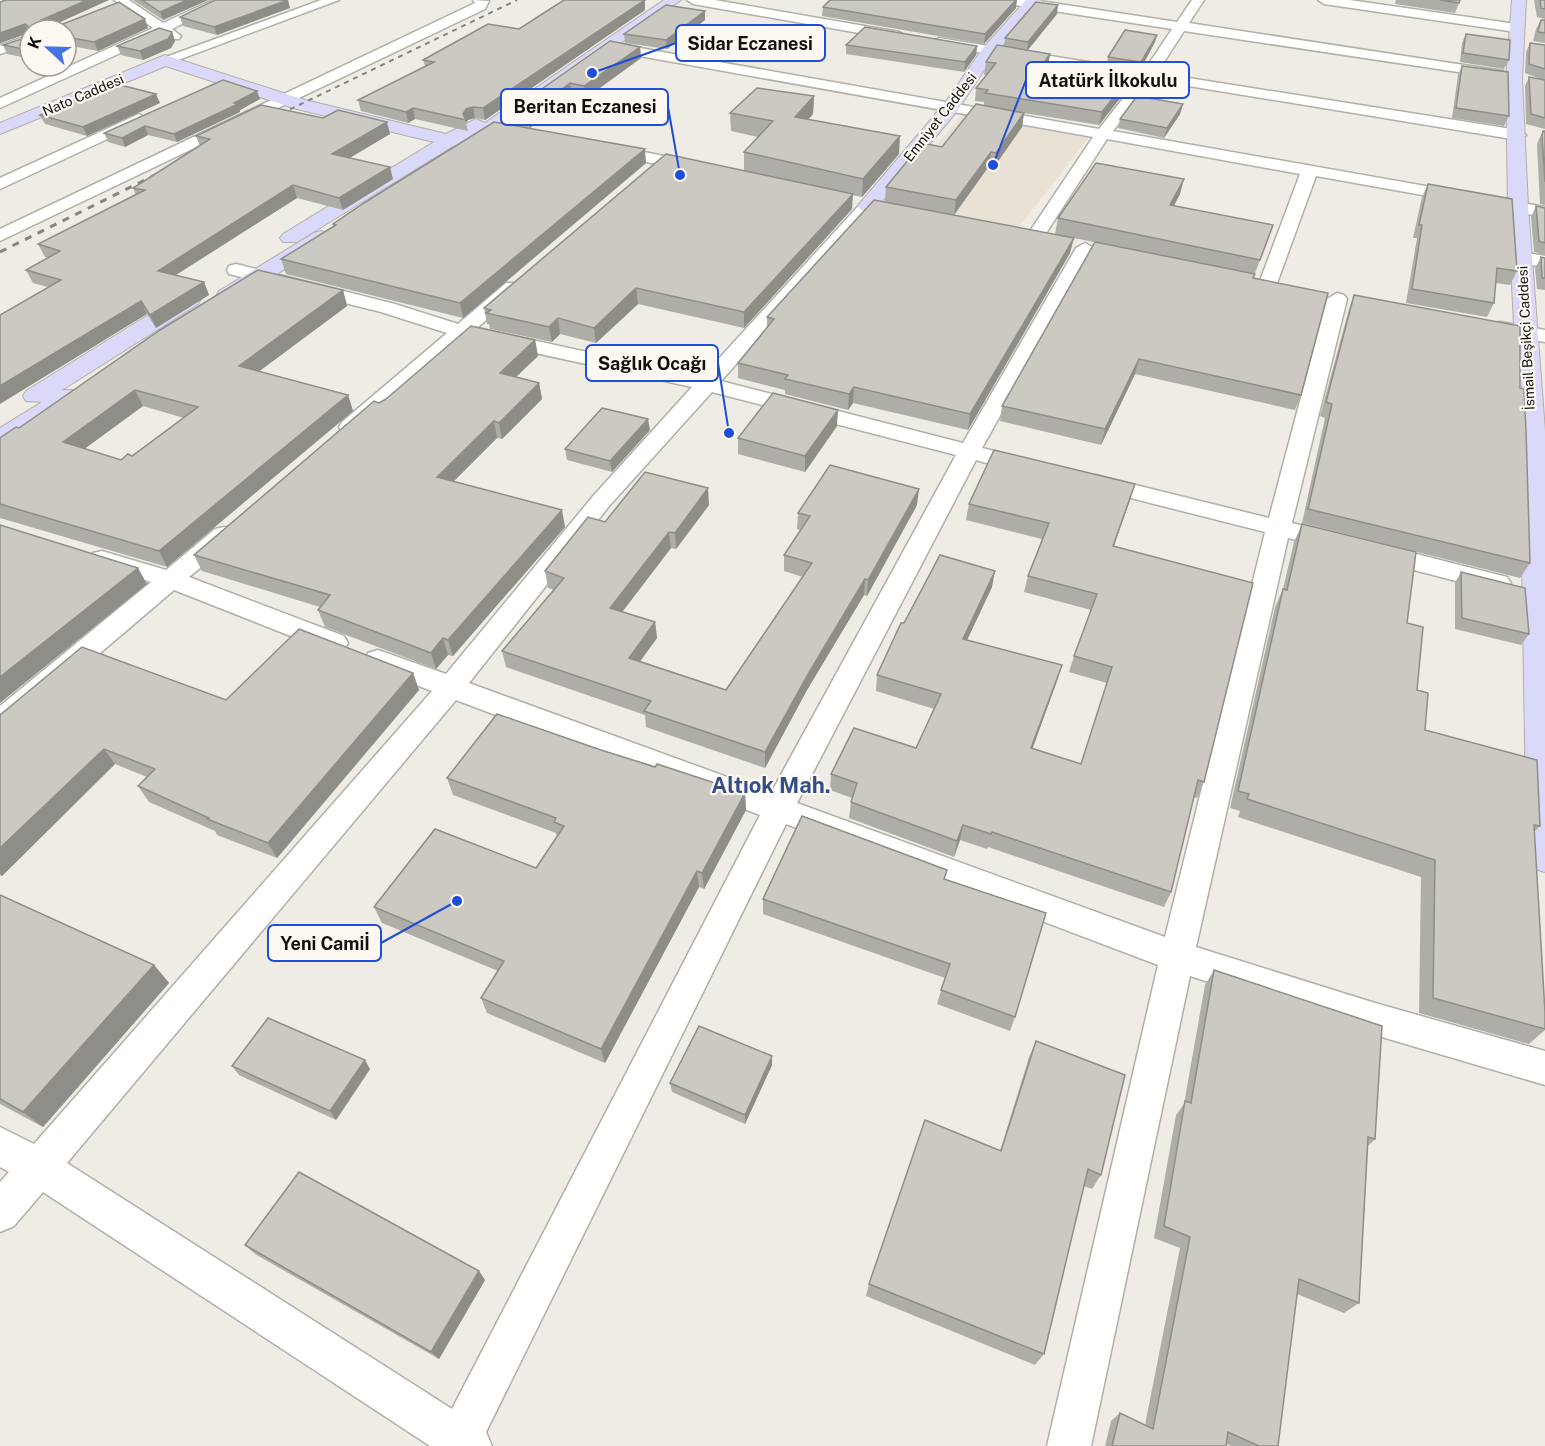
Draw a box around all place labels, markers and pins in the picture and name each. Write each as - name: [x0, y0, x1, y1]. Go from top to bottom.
- callout: Sidar Eczanesi: [676, 25, 825, 61]
- callout: Atatürk İlkokulu: [1026, 62, 1189, 98]
- callout: Beritan Eczanesi: [501, 89, 668, 125]
- callout: Sağlık Ocağı: [586, 345, 718, 381]
- callout: Yeni Camiİ: [268, 925, 381, 961]

